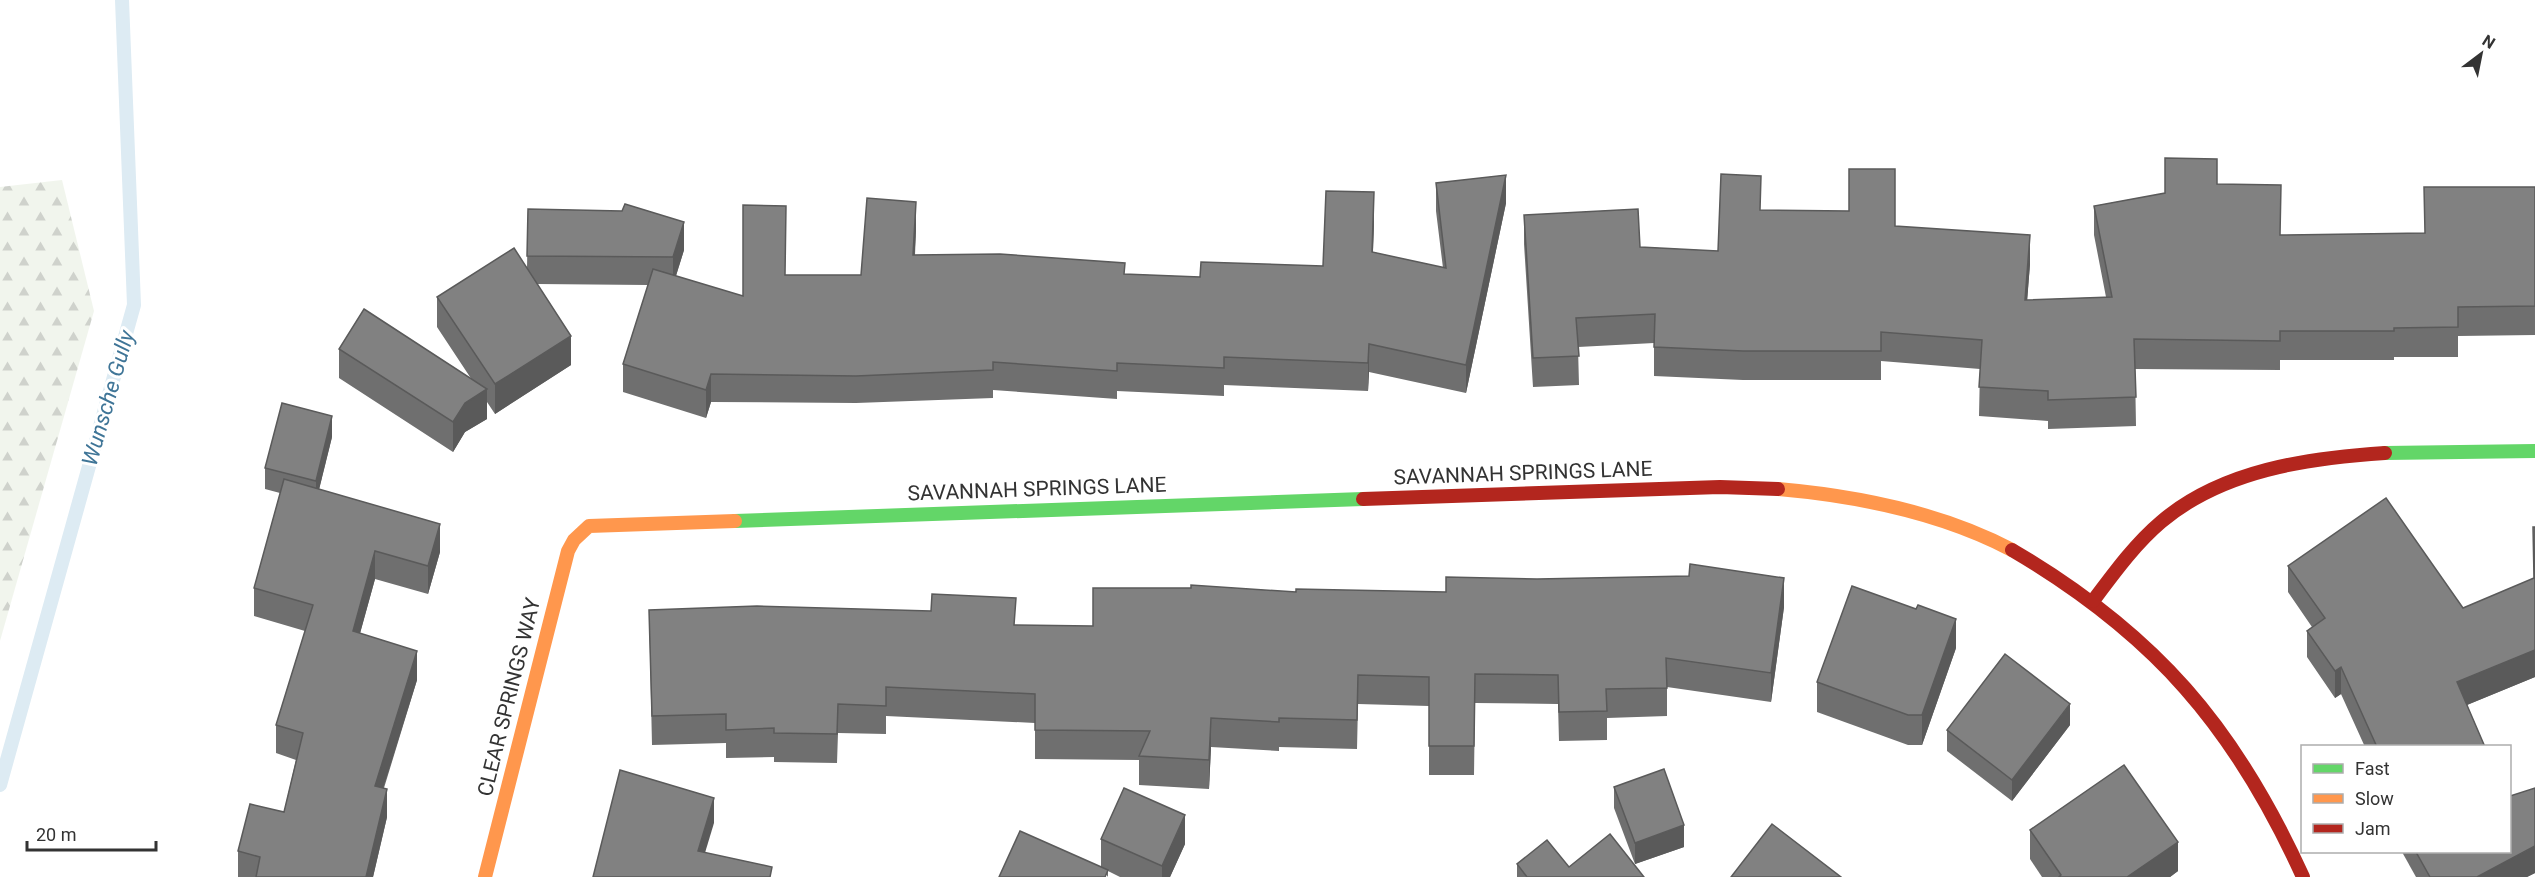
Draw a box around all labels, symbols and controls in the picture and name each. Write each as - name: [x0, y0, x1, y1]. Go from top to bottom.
- north arrow: [2451, 24, 2511, 84]
- text: N: [2479, 31, 2499, 53]
- water label: Wunsche Gully: [77, 327, 140, 469]
- street label: SAVANNAH SPRINGS LANE: [1393, 456, 1653, 490]
- street label: SAVANNAH SPRINGS LANE: [907, 472, 1167, 506]
- street label: CLEAR SPRINGS WAY: [473, 595, 545, 799]
- legend: [2301, 745, 2511, 853]
- text: Fast: [2355, 758, 2390, 779]
- text: Slow: [2355, 788, 2394, 809]
- scale bar: [27, 814, 156, 852]
- text: Jam: [2355, 818, 2391, 839]
- text: 20 m: [36, 824, 76, 845]

